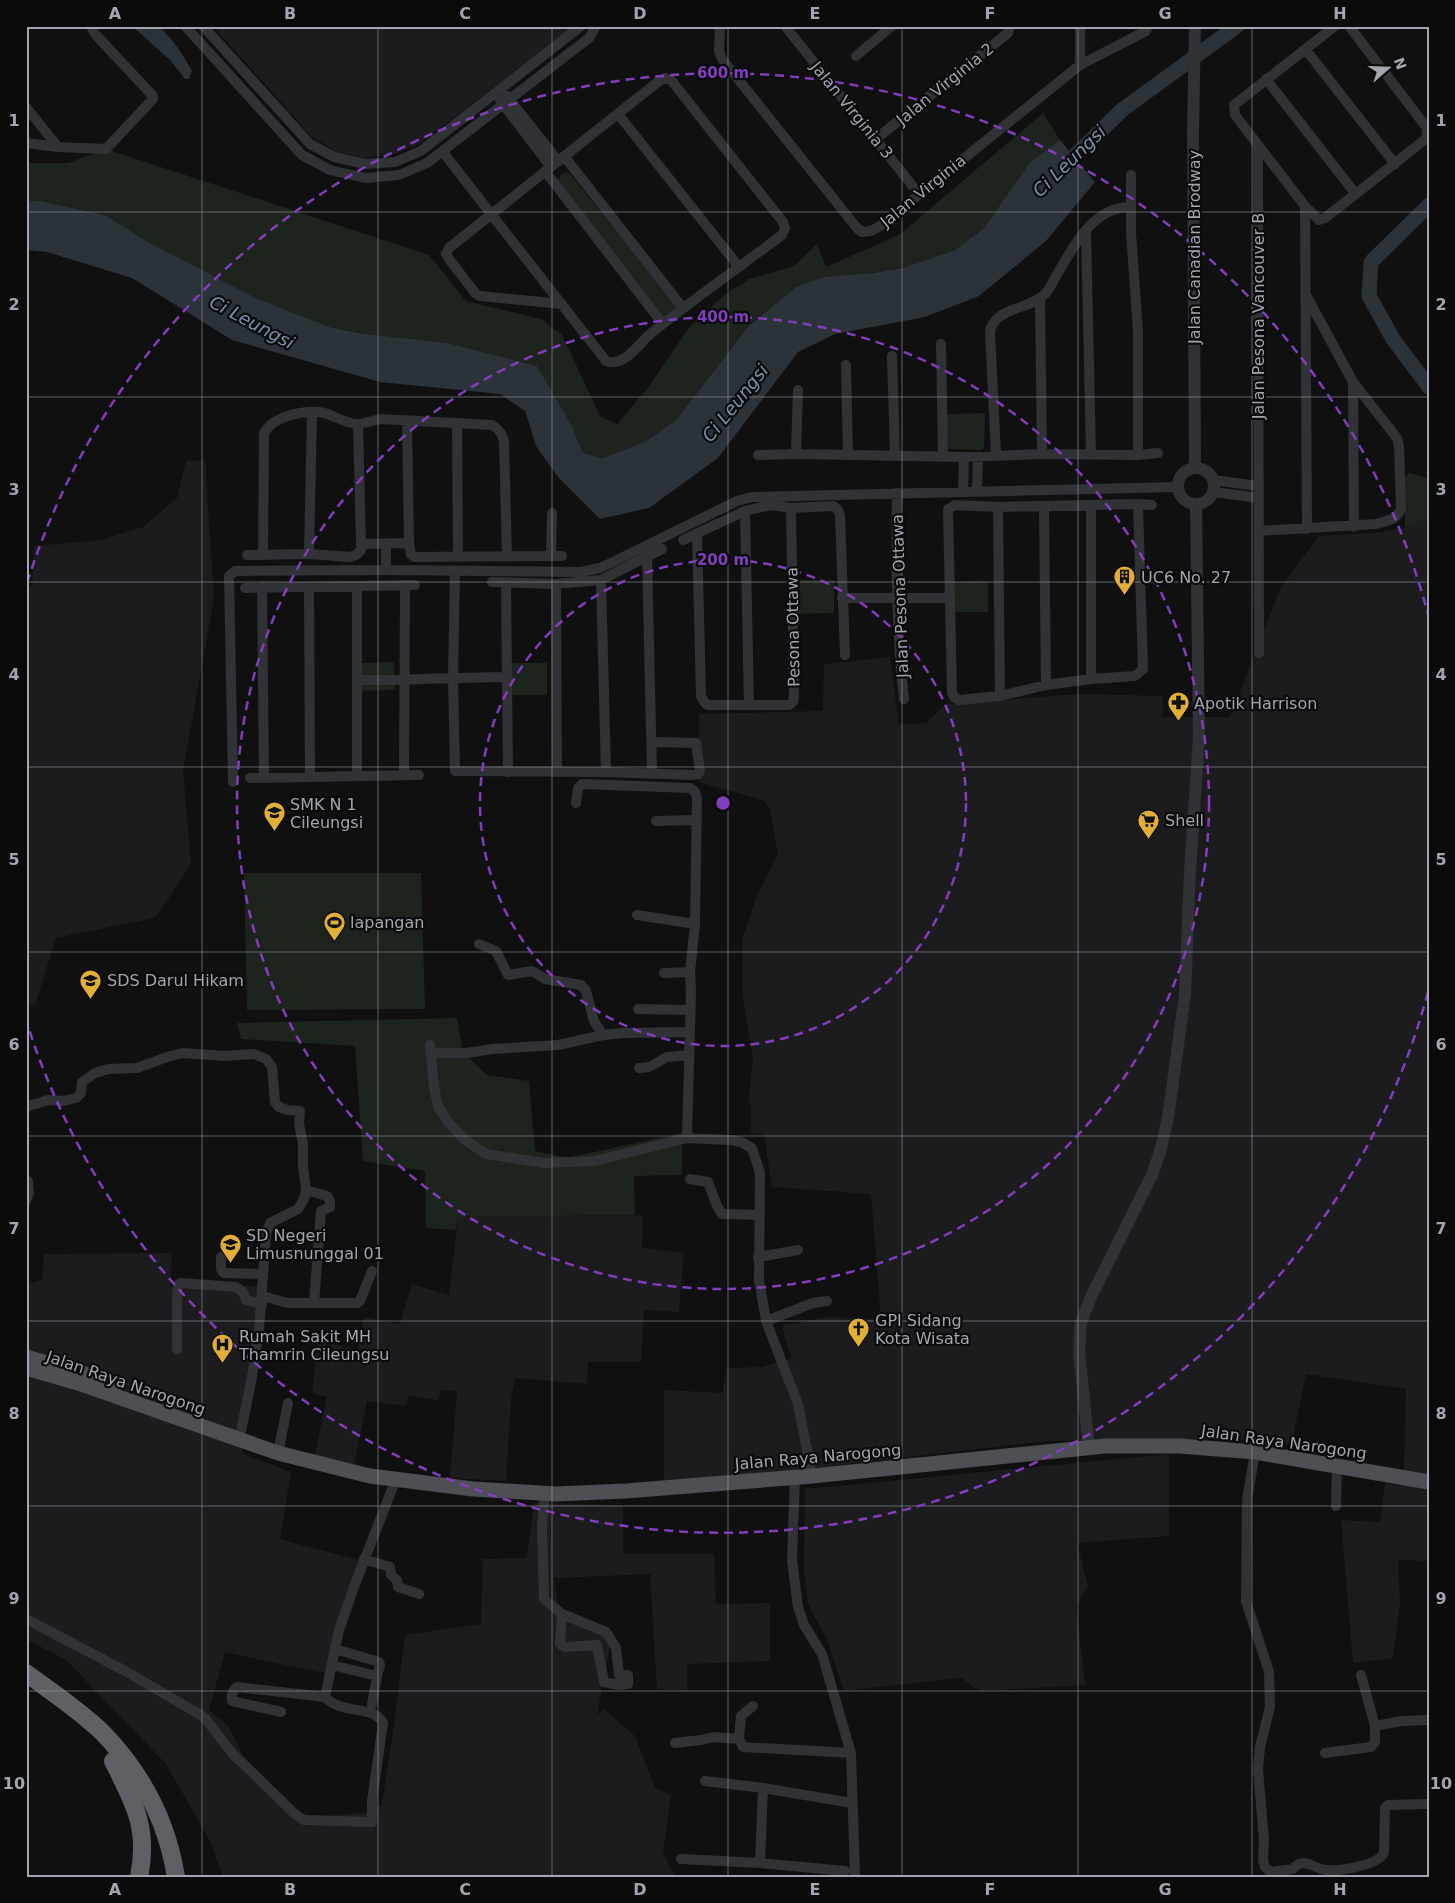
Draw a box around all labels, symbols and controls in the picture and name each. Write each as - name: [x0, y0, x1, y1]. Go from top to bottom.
- text: A: [109, 4, 122, 23]
- text: B: [284, 4, 296, 23]
- text: C: [459, 4, 471, 23]
- text: D: [633, 4, 647, 23]
- text: E: [810, 4, 820, 23]
- text: F: [985, 4, 995, 23]
- text: G: [1158, 4, 1172, 23]
- text: H: [1333, 4, 1347, 23]
- street label: Jalan Virginia 2: [892, 39, 997, 130]
- north arrow: [1362, 42, 1412, 92]
- text: N: [1391, 55, 1410, 72]
- street label: Jalan Virginia 3: [806, 57, 897, 162]
- text: 600 m: [697, 64, 749, 82]
- text: 1: [8, 111, 20, 130]
- text: 1: [1435, 111, 1447, 130]
- water label: Ci Leungsi: [1028, 121, 1110, 201]
- street label: Jalan Canadian Brodway: [1185, 150, 1204, 345]
- street label: Jalan Virginia: [876, 151, 970, 232]
- street label: Jalan Pesona Vancouver B: [1249, 213, 1268, 420]
- water label: Ci Leungsi: [206, 291, 298, 353]
- text: 2: [8, 295, 20, 314]
- text: 2: [1435, 295, 1447, 314]
- text: 400 m: [697, 308, 749, 326]
- water label: Ci Leungsi: [698, 360, 772, 446]
- text: 3: [8, 480, 20, 499]
- text: 3: [1435, 480, 1447, 499]
- street label: Jalan Pesona Ottawa: [888, 514, 912, 679]
- text: 200 m: [697, 551, 749, 569]
- building icon: UC6 No. 27: [1113, 565, 1137, 596]
- street label: Pesona Ottawa: [782, 567, 804, 687]
- place label: UC6 No. 27: [1141, 568, 1231, 587]
- text: 4: [8, 665, 20, 684]
- text: 4: [1435, 665, 1447, 684]
- pharmacy icon: Apotik Harrison: [1166, 691, 1190, 722]
- place label: Apotik Harrison: [1194, 694, 1317, 713]
- centre of rings: [714, 794, 732, 812]
- place label: SMK N 1 Cileungsi: [290, 795, 363, 832]
- school or university icon: SMK N 1 Cileungsi: [262, 801, 286, 832]
- supermarket icon: Shell: [1137, 808, 1161, 839]
- place label: Shell: [1165, 811, 1204, 830]
- text: 5: [8, 850, 20, 869]
- text: 5: [1435, 850, 1447, 869]
- sports icon: lapangan: [322, 910, 346, 941]
- place label: lapangan: [350, 913, 424, 932]
- school or university icon: SDS Darul Hikam: [79, 968, 103, 999]
- place label: SDS Darul Hikam: [107, 971, 244, 990]
- text: 6: [8, 1035, 20, 1054]
- text: 6: [1435, 1035, 1447, 1054]
- text: 7: [8, 1219, 20, 1238]
- text: 7: [1435, 1219, 1447, 1238]
- place label: SD Negeri Limusnunggal 01: [246, 1226, 384, 1263]
- school or university icon: SD Negeri Limusnunggal 01: [218, 1232, 242, 1263]
- place label: GPI Sidang Kota Wisata: [875, 1311, 970, 1348]
- church icon: GPI Sidang Kota Wisata: [847, 1317, 871, 1348]
- place label: Rumah Sakit MH Thamrin Cileungsu: [238, 1327, 389, 1364]
- hospital icon: Rumah Sakit MH Thamrin Cileungsu: [211, 1333, 235, 1364]
- street label: Jalan Raya Narogong: [43, 1347, 208, 1419]
- text: 8: [8, 1404, 20, 1423]
- text: 8: [1435, 1404, 1447, 1423]
- street label: Jalan Raya Narogong: [1199, 1421, 1368, 1463]
- street label: Jalan Raya Narogong: [733, 1440, 902, 1474]
- text: 9: [8, 1589, 20, 1608]
- text: 9: [1435, 1589, 1447, 1608]
- text: 10: [3, 1774, 25, 1793]
- text: 10: [1430, 1774, 1452, 1793]
- text: A: [109, 1880, 122, 1899]
- text: B: [284, 1880, 296, 1899]
- text: C: [459, 1880, 471, 1899]
- text: D: [633, 1880, 647, 1899]
- text: E: [810, 1880, 820, 1899]
- text: F: [985, 1880, 995, 1899]
- text: G: [1158, 1880, 1172, 1899]
- text: H: [1333, 1880, 1347, 1899]

